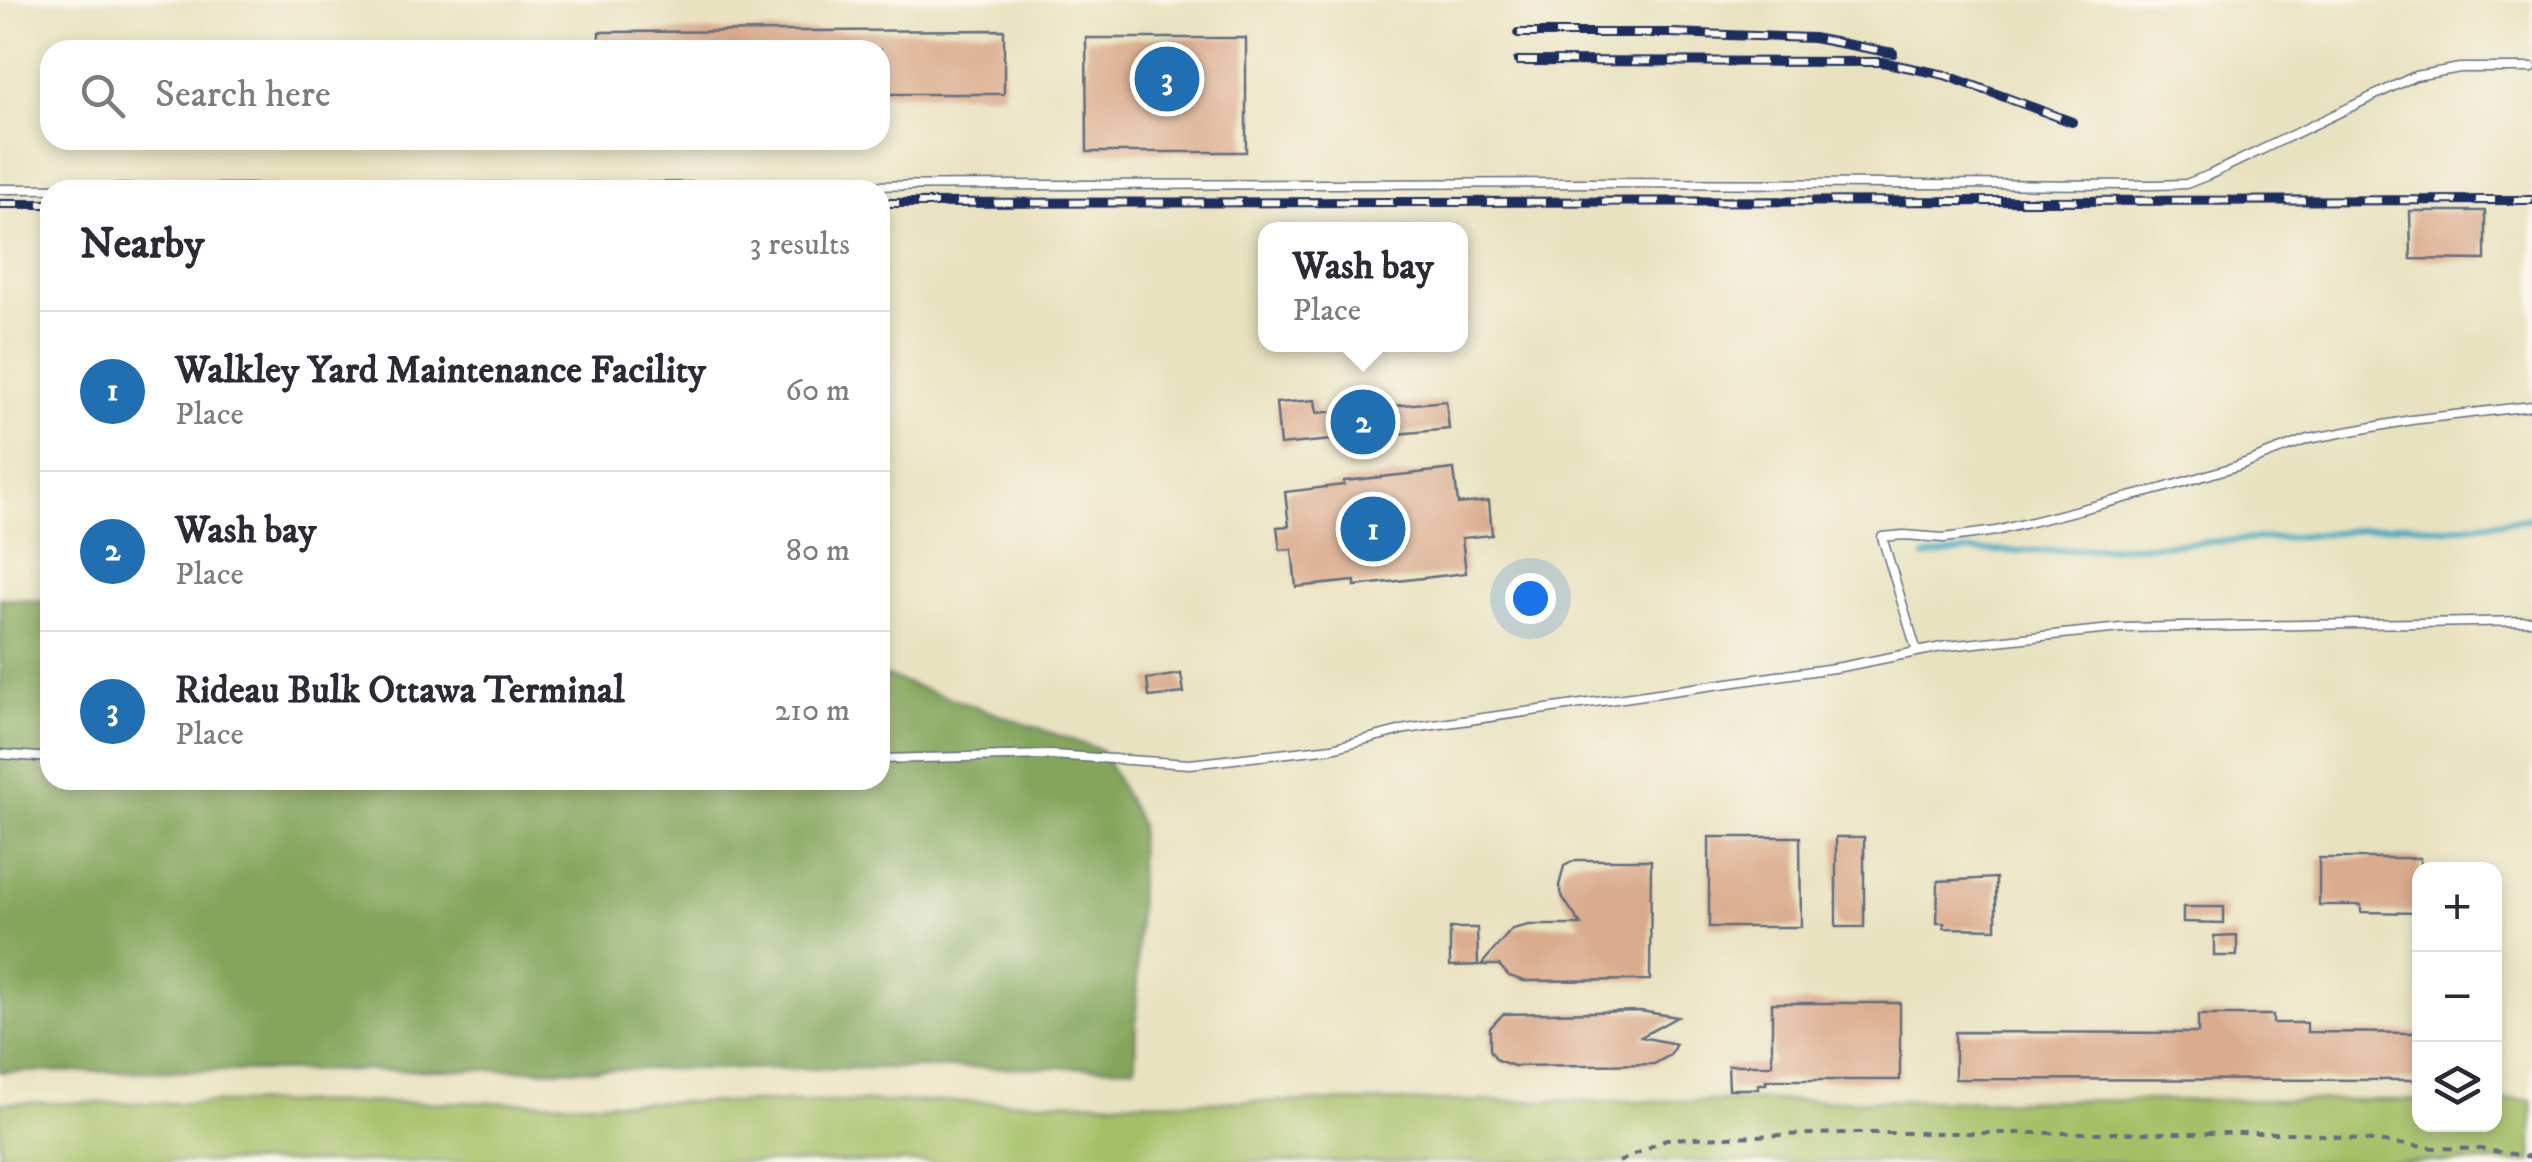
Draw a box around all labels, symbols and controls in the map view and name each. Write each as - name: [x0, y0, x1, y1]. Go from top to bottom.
- search box: [40, 40, 890, 150]
- pin: 3: [1134, 42, 1200, 116]
- icon: search: [75, 68, 130, 123]
- text: Search here: [155, 71, 331, 119]
- text: Nearby: [80, 219, 204, 271]
- popup: [1258, 222, 1468, 352]
- text: 3 results: [749, 225, 850, 265]
- text: Wash bay: [1292, 243, 1434, 291]
- text: Place: [1292, 291, 1361, 331]
- text: Walkley Yard Maintenance Facility: [175, 347, 706, 395]
- text: 1: [107, 371, 118, 411]
- text: 60 m: [785, 371, 850, 411]
- pin: 2: [1330, 384, 1396, 460]
- text: Place: [175, 395, 244, 435]
- pin: 1: [1340, 492, 1406, 566]
- text: Wash bay: [175, 507, 316, 555]
- text: 2: [105, 531, 120, 571]
- text: 80 m: [786, 531, 850, 571]
- text: Place: [175, 555, 244, 595]
- your location: [1505, 573, 1556, 624]
- text: Rideau Bulk Ottawa Terminal: [175, 667, 625, 715]
- text: 3: [107, 691, 118, 731]
- text: 210 m: [775, 691, 850, 731]
- text: Place: [175, 715, 244, 755]
- map controls: [2412, 862, 2502, 1132]
- button: +: [2412, 862, 2502, 952]
- button: −: [2412, 952, 2502, 1042]
- button: layers: [2412, 1042, 2502, 1132]

